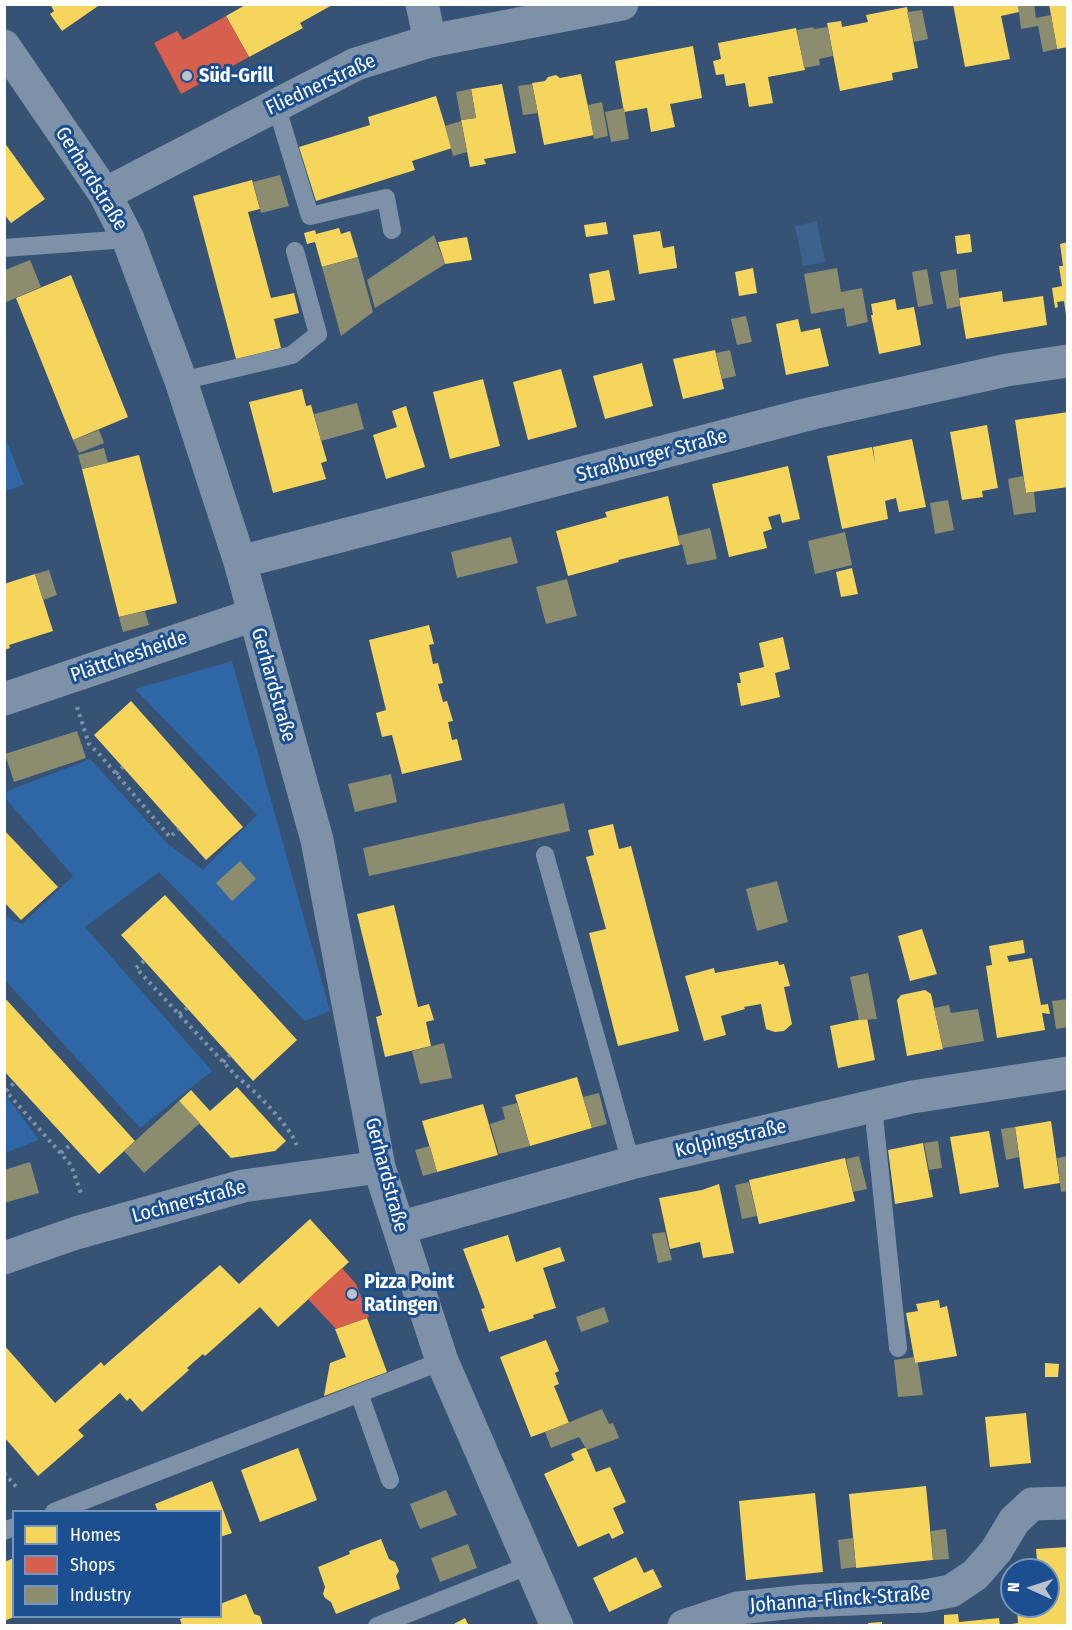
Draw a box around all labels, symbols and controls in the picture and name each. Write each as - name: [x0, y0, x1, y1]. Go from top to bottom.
- street label: Fliednerstraße: [262, 49, 380, 121]
- place label: Süd-Grill: [199, 64, 273, 88]
- marker: Süd-Grill: [180, 69, 194, 83]
- street label: Gerhardstraße: [50, 123, 132, 235]
- street label: Straßburger Straße: [574, 424, 730, 488]
- street label: Gerhardstraße: [245, 625, 301, 745]
- street label: Plättchesheide: [68, 626, 190, 688]
- street label: Gerhardstraße: [359, 1115, 413, 1235]
- street label: Kolpingstraße: [673, 1115, 789, 1163]
- street label: Lochnerstraße: [129, 1175, 249, 1229]
- place label: Pizza Point Ratingen: [364, 1270, 454, 1317]
- marker: Pizza Point Ratingen: [345, 1287, 359, 1301]
- legend: [12, 1510, 222, 1618]
- text: Homes: [70, 1524, 121, 1546]
- text: Shops: [70, 1554, 115, 1576]
- north arrow: [1000, 1558, 1060, 1618]
- street label: Johanna-Flinck-Straße: [749, 1582, 931, 1618]
- text: N: [1004, 1582, 1023, 1592]
- text: Industry: [70, 1584, 131, 1606]

